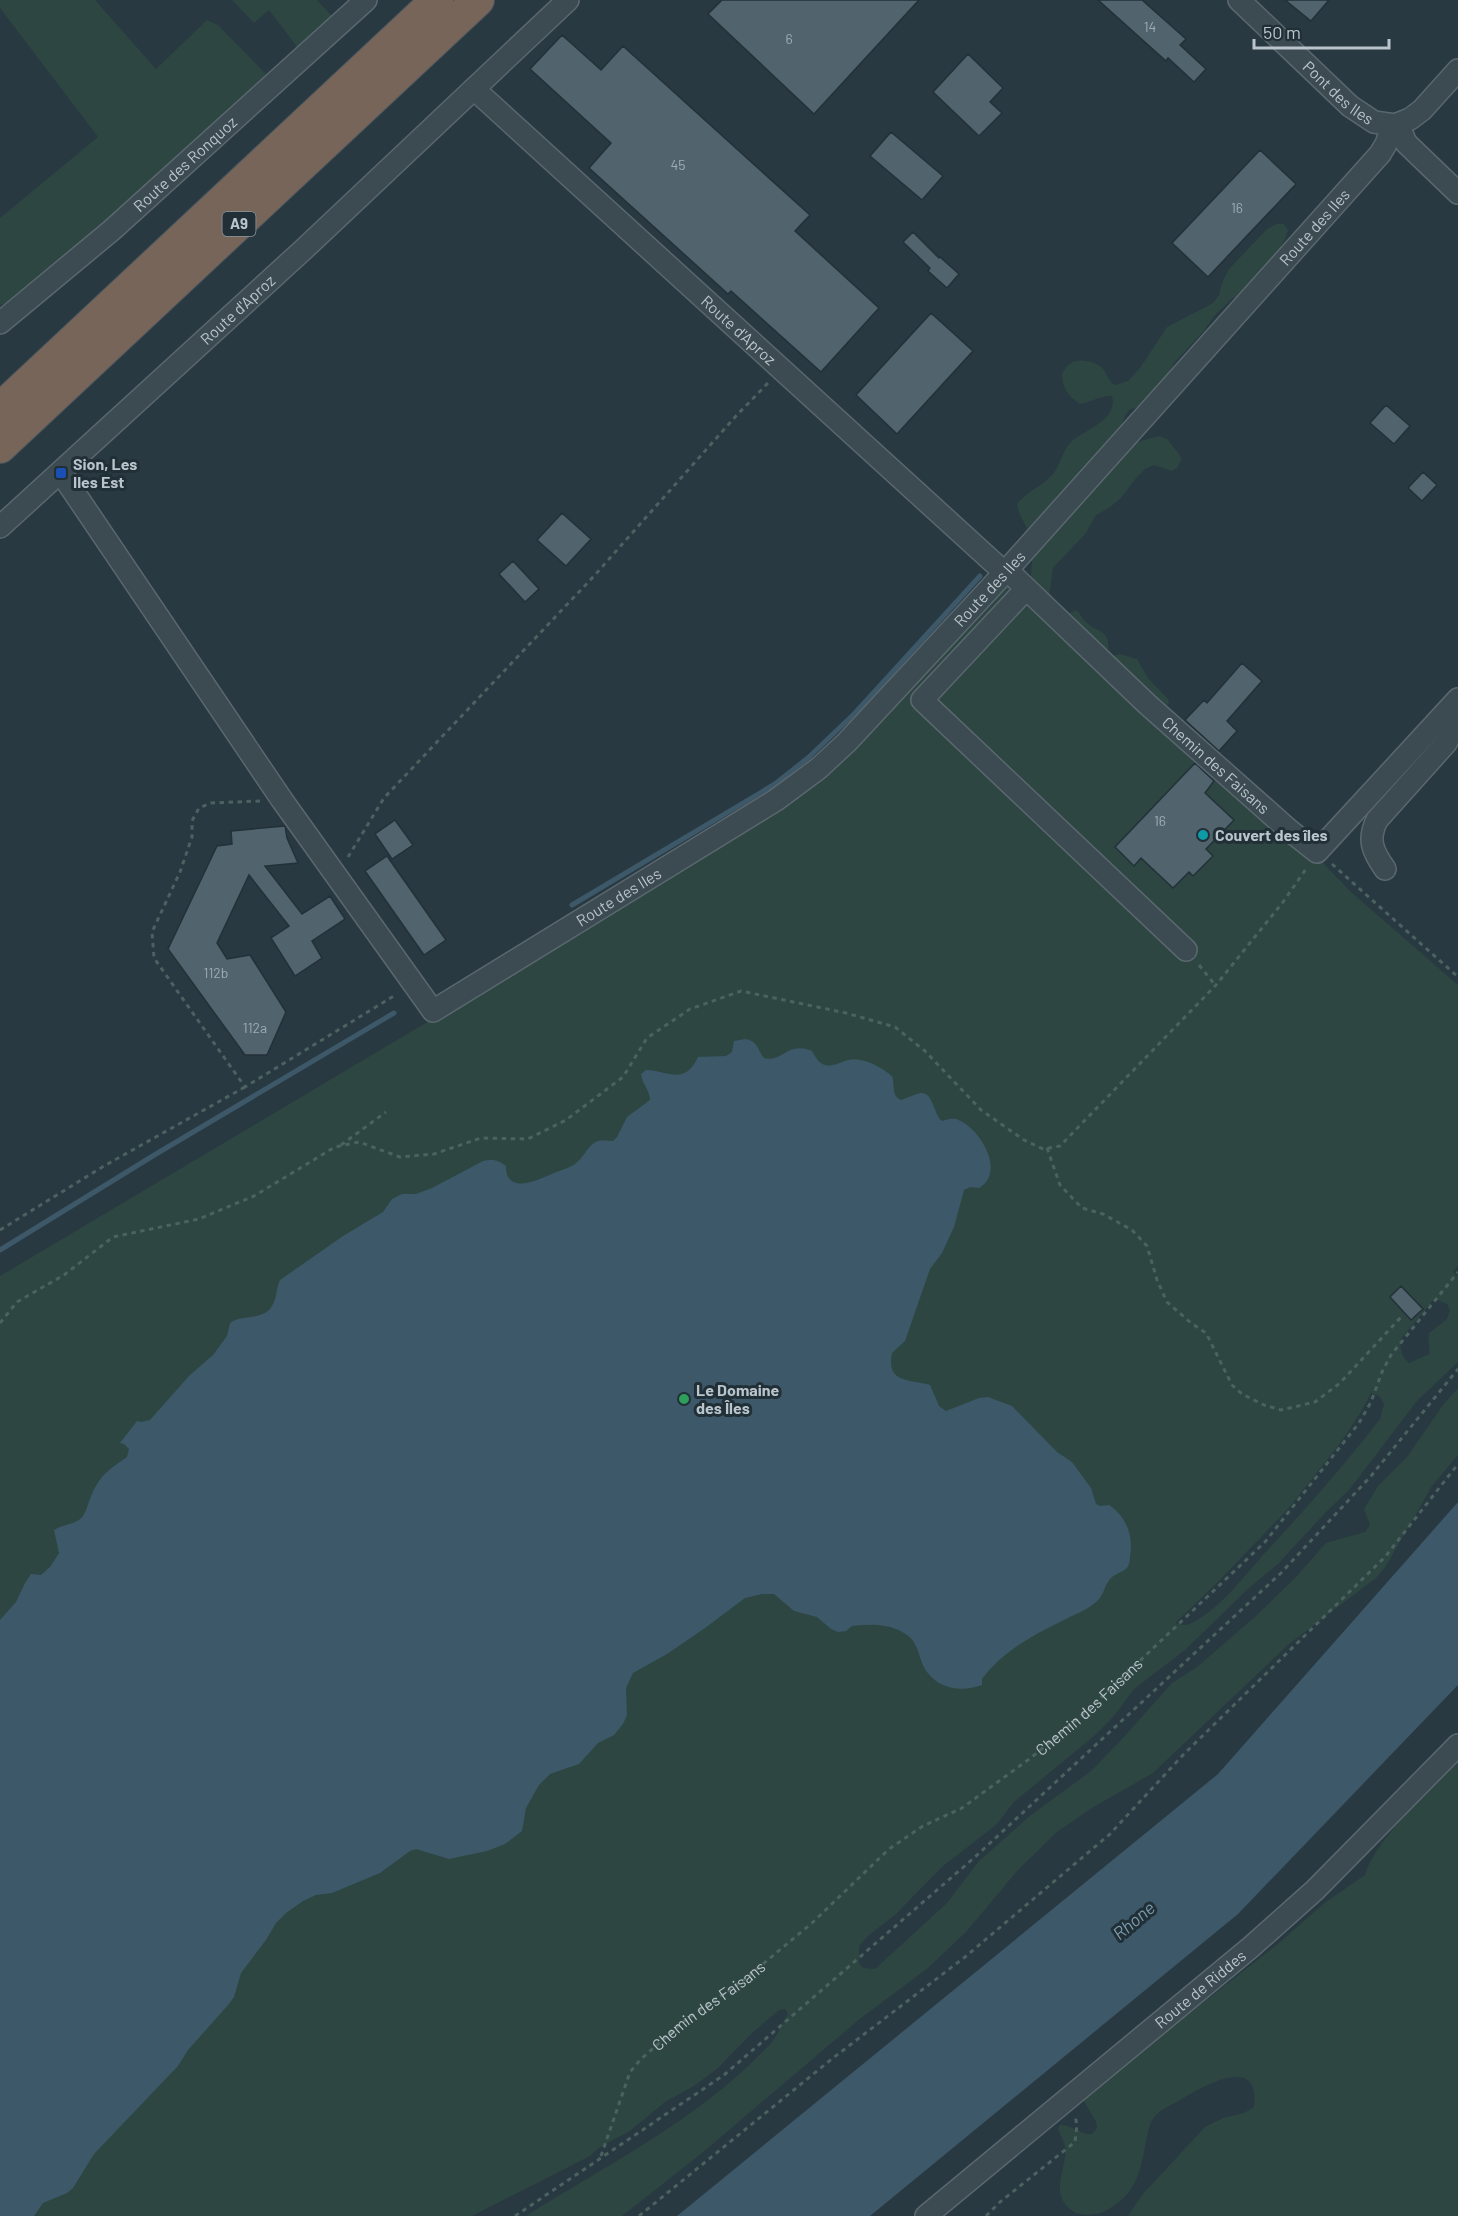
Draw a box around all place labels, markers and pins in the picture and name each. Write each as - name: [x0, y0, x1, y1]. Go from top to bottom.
- place label: Sion, Les Iles Est: [73, 454, 137, 491]
- marker: Sion, Les Iles Est: [54, 466, 68, 480]
- place label: Couvert des îles: [1215, 825, 1328, 844]
- marker: Couvert des îles: [1196, 828, 1210, 842]
- place label: Le Domaine des Îles: [696, 1380, 779, 1417]
- marker: Le Domaine des Îles: [677, 1392, 691, 1406]

